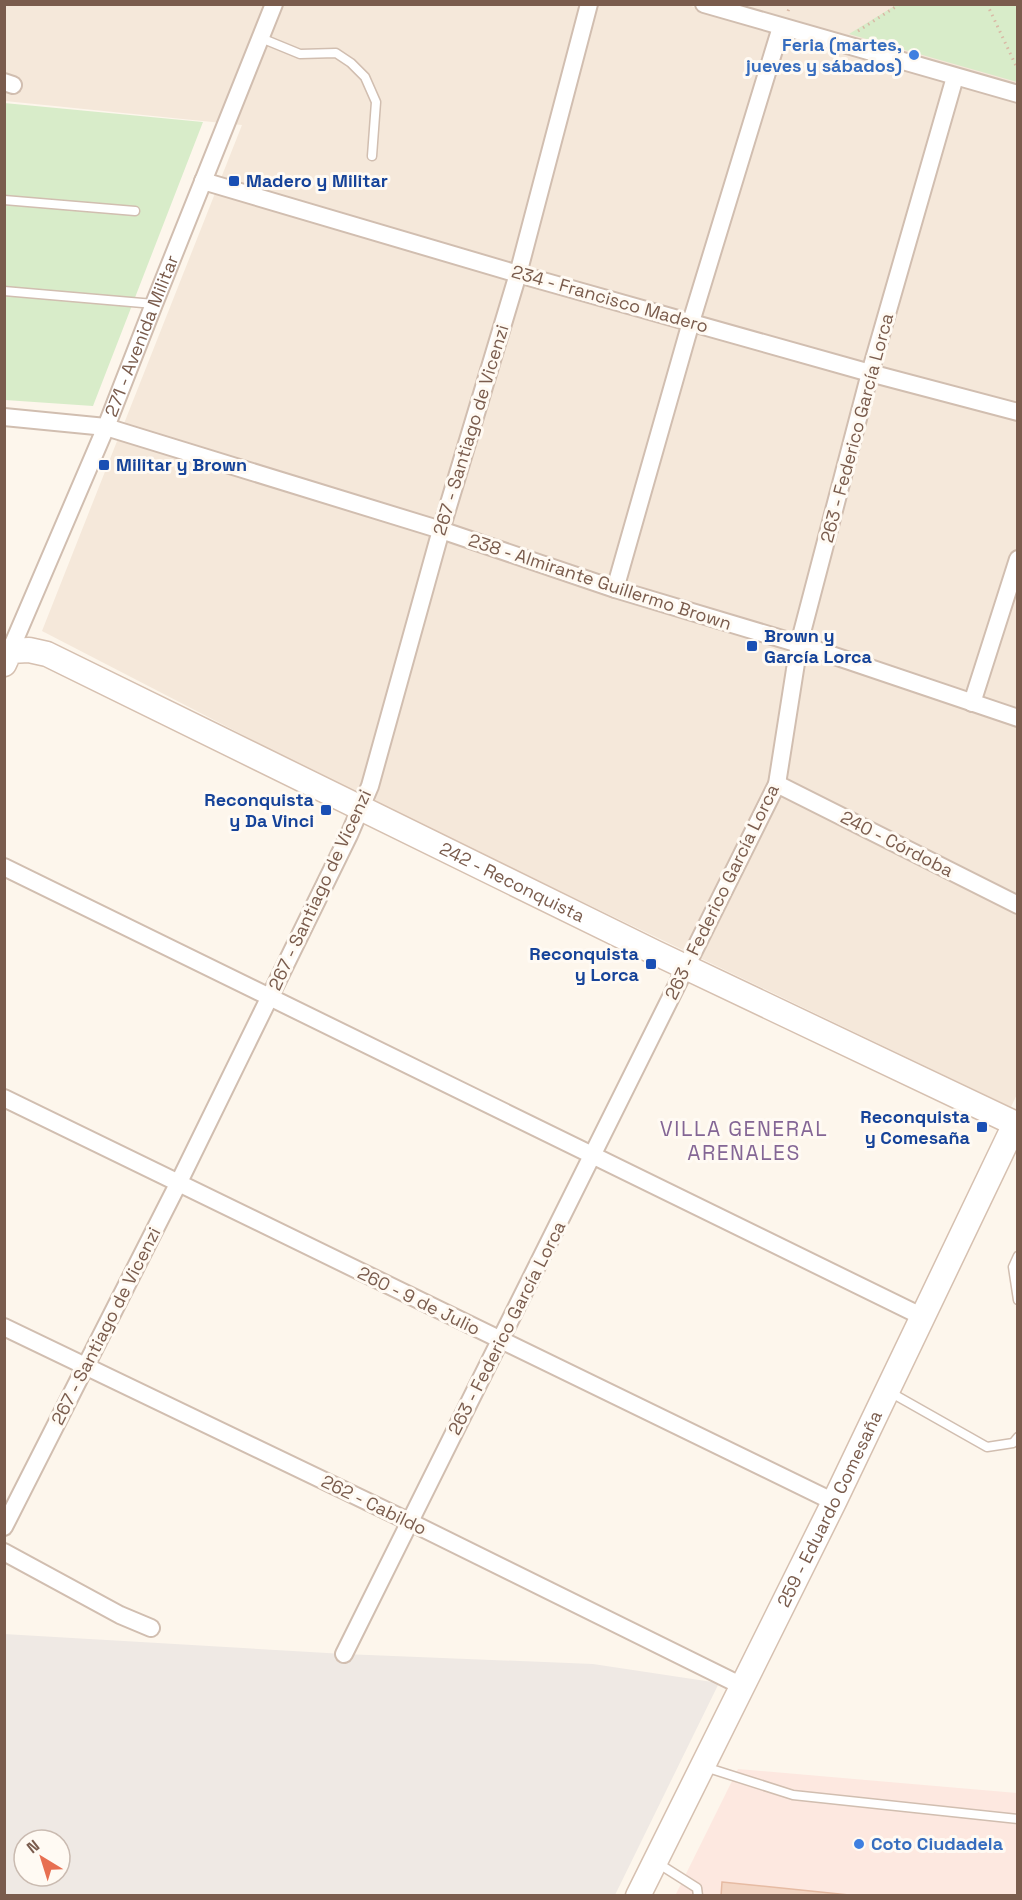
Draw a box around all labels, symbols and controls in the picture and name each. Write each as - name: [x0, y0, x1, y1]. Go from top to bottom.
- place label: Feria (martes, jueves y sábados): [745, 33, 902, 77]
- marker: Feria (martes, jueves y sábados): [907, 48, 921, 62]
- place label: Madero y Militar: [246, 169, 388, 192]
- marker: Madero y Militar: [227, 174, 241, 188]
- street label: 271 - Avenida Militar: [99, 251, 184, 420]
- street label: 234 - Francisco Madero: [509, 259, 711, 338]
- street label: 263 - Federico García Lorca: [815, 311, 898, 545]
- street label: 267 - Santiago de Vicenzi: [428, 322, 514, 538]
- place label: Militar y Brown: [116, 453, 247, 476]
- marker: Militar y Brown: [97, 458, 111, 472]
- street label: 238 - Almirante Guillermo Brown: [466, 528, 735, 635]
- place label: Brown y García Lorca: [764, 624, 873, 668]
- marker: Brown y García Lorca: [745, 639, 759, 653]
- street label: 263 - Federico García Lorca: [659, 780, 784, 1003]
- street label: 267 - Santiago de Vicenzi: [263, 786, 376, 994]
- place label: Reconquista y Da Vinci: [204, 788, 315, 832]
- marker: Reconquista y Da Vinci: [319, 803, 333, 817]
- street label: 240 - Córdoba: [837, 805, 957, 882]
- street label: 242 - Reconquista: [436, 837, 589, 927]
- place label: Reconquista y Lorca: [529, 942, 640, 986]
- marker: Reconquista y Lorca: [644, 957, 658, 971]
- place label: Reconquista y Comesaña: [860, 1105, 971, 1149]
- district label: VILLA GENERAL ARENALES: [660, 1115, 828, 1166]
- marker: Reconquista y Comesaña: [975, 1120, 989, 1134]
- street label: 263 - Federico García Lorca: [443, 1217, 571, 1438]
- street label: 267 - Santiago de Vicenzi: [46, 1223, 165, 1428]
- street label: 260 - 9 de Julio: [354, 1261, 484, 1340]
- street label: 259 - Eduardo Comesaña: [772, 1407, 887, 1611]
- street label: 262 - Cabildo: [318, 1469, 431, 1540]
- north arrow: [12, 1828, 72, 1888]
- place label: Coto Ciudadela: [871, 1832, 1004, 1855]
- text: N: [22, 1835, 44, 1858]
- marker: Coto Ciudadela: [852, 1837, 866, 1851]

